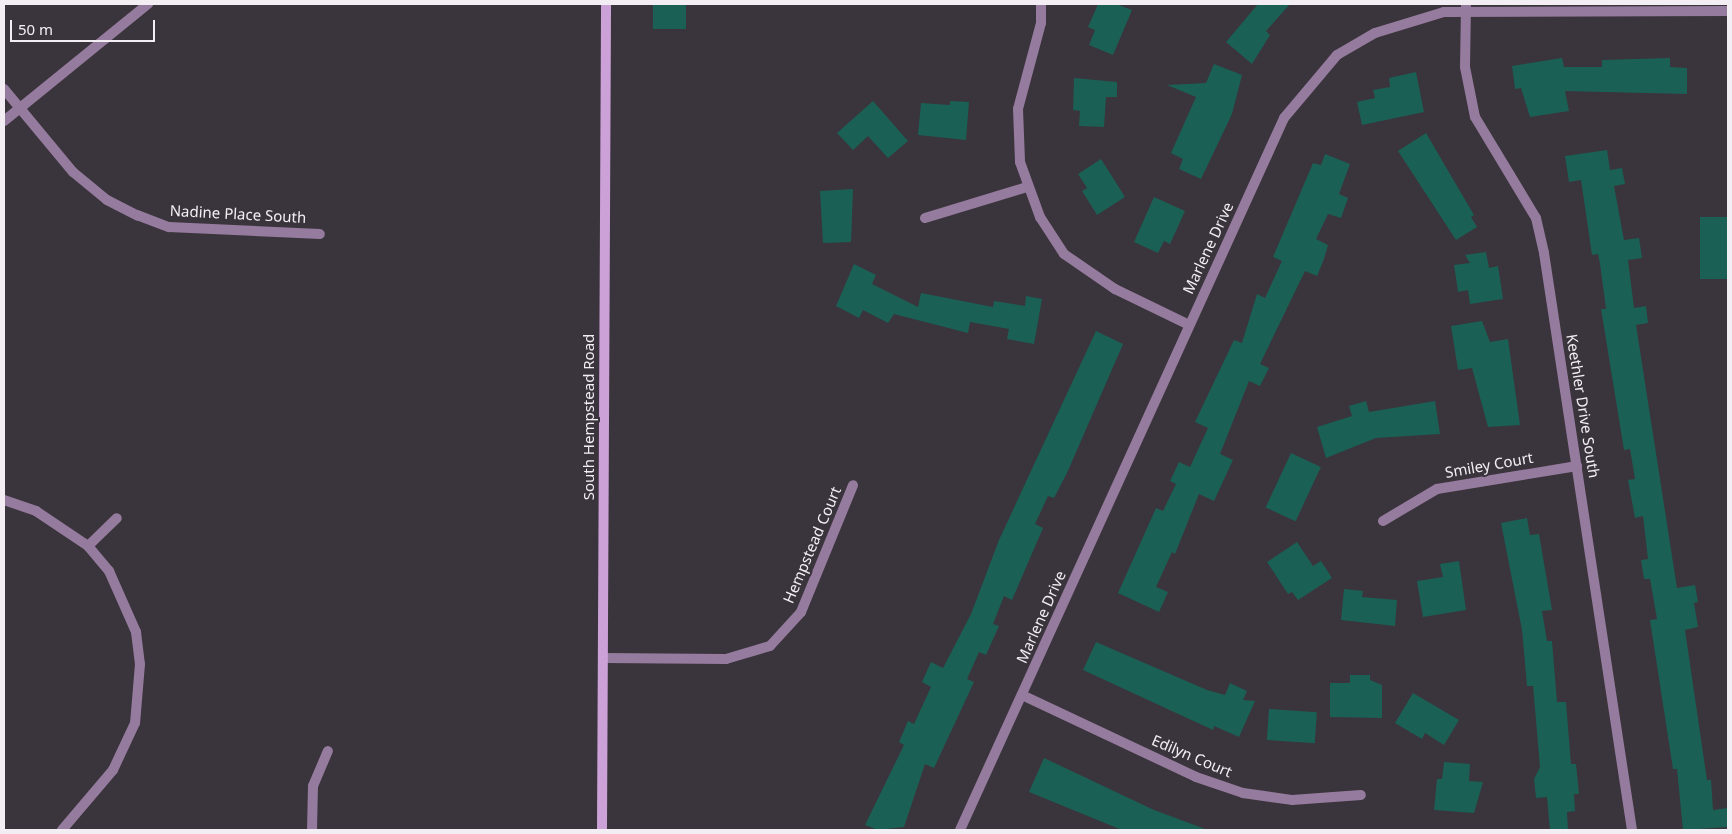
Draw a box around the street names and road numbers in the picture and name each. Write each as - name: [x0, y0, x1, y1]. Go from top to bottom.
- street label: Marlene Drive: [1179, 199, 1237, 297]
- street label: Nadine Place South: [169, 201, 307, 227]
- street label: Keethler Drive South: [1563, 333, 1603, 479]
- street label: South Hempstead Road: [580, 334, 598, 500]
- street label: Smiley Court: [1444, 448, 1534, 482]
- street label: Hempstead Court: [779, 484, 845, 606]
- street label: Marlene Drive: [1013, 568, 1069, 666]
- street label: Edilyn Court: [1149, 731, 1235, 781]

